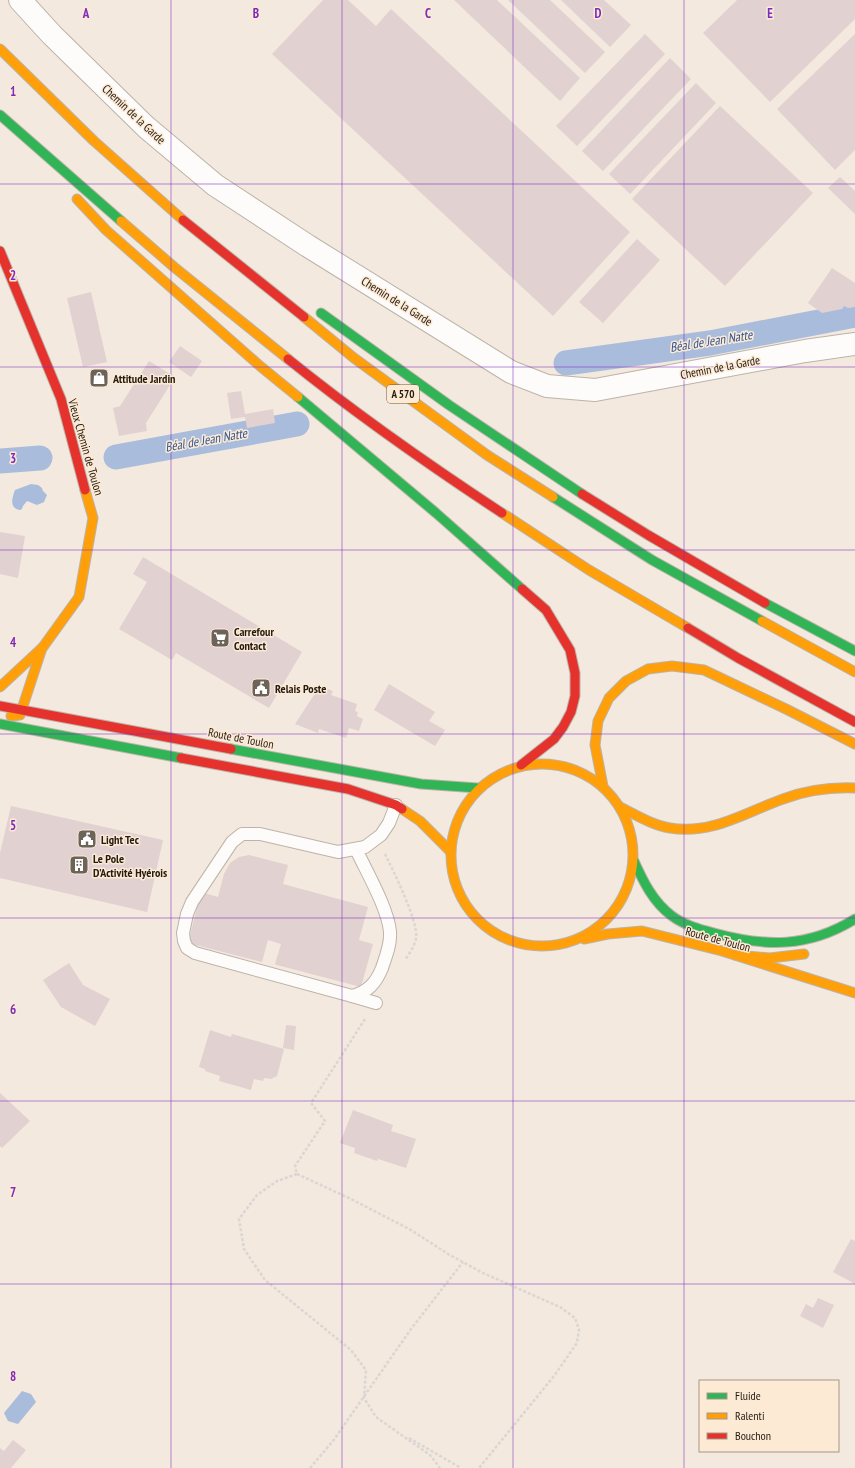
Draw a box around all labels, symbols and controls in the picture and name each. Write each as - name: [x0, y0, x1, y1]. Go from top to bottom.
- text: A: [82, 5, 90, 22]
- text: B: [253, 5, 259, 22]
- text: C: [425, 5, 431, 22]
- text: D: [595, 5, 602, 22]
- text: E: [767, 5, 773, 22]
- street label: Chemin de la Garde: [99, 81, 169, 147]
- text: 1: [10, 83, 16, 100]
- text: 2: [10, 267, 16, 284]
- street label: Chemin de la Garde: [359, 273, 435, 329]
- water label: Béal de Jean Natte: [669, 326, 755, 356]
- street label: Chemin de la Garde: [679, 352, 761, 382]
- shop icon: Attitude Jardin: [88, 367, 110, 389]
- place label: Attitude Jardin: [112, 371, 176, 386]
- road number: A 570: [387, 385, 419, 403]
- street label: Vieux Chemin de Toulon: [65, 396, 107, 497]
- water label: Béal de Jean Natte: [164, 424, 250, 456]
- text: 3: [10, 450, 16, 467]
- place label: Carrefour Contact: [234, 624, 274, 653]
- supermarket icon: Carrefour Contact: [209, 627, 231, 649]
- text: 4: [10, 634, 17, 651]
- public building icon: Relais Poste: [250, 677, 272, 699]
- place label: Relais Poste: [275, 681, 326, 696]
- street label: Route de Toulon: [207, 724, 275, 752]
- text: 5: [10, 817, 16, 834]
- public building icon: Light Tec: [76, 828, 98, 850]
- place label: Light Tec: [101, 832, 140, 847]
- place label: Le Pole D'Activité Hyérois: [93, 851, 167, 880]
- building icon: Le Pole D'Activité Hyérois: [68, 854, 90, 876]
- street label: Route de Toulon: [684, 923, 752, 955]
- text: 6: [10, 1001, 16, 1018]
- text: 7: [10, 1184, 16, 1201]
- text: 8: [10, 1368, 16, 1385]
- legend: [699, 1380, 839, 1452]
- text: Fluide: [735, 1388, 761, 1403]
- text: Ralenti: [735, 1408, 764, 1423]
- text: Bouchon: [735, 1428, 771, 1443]

